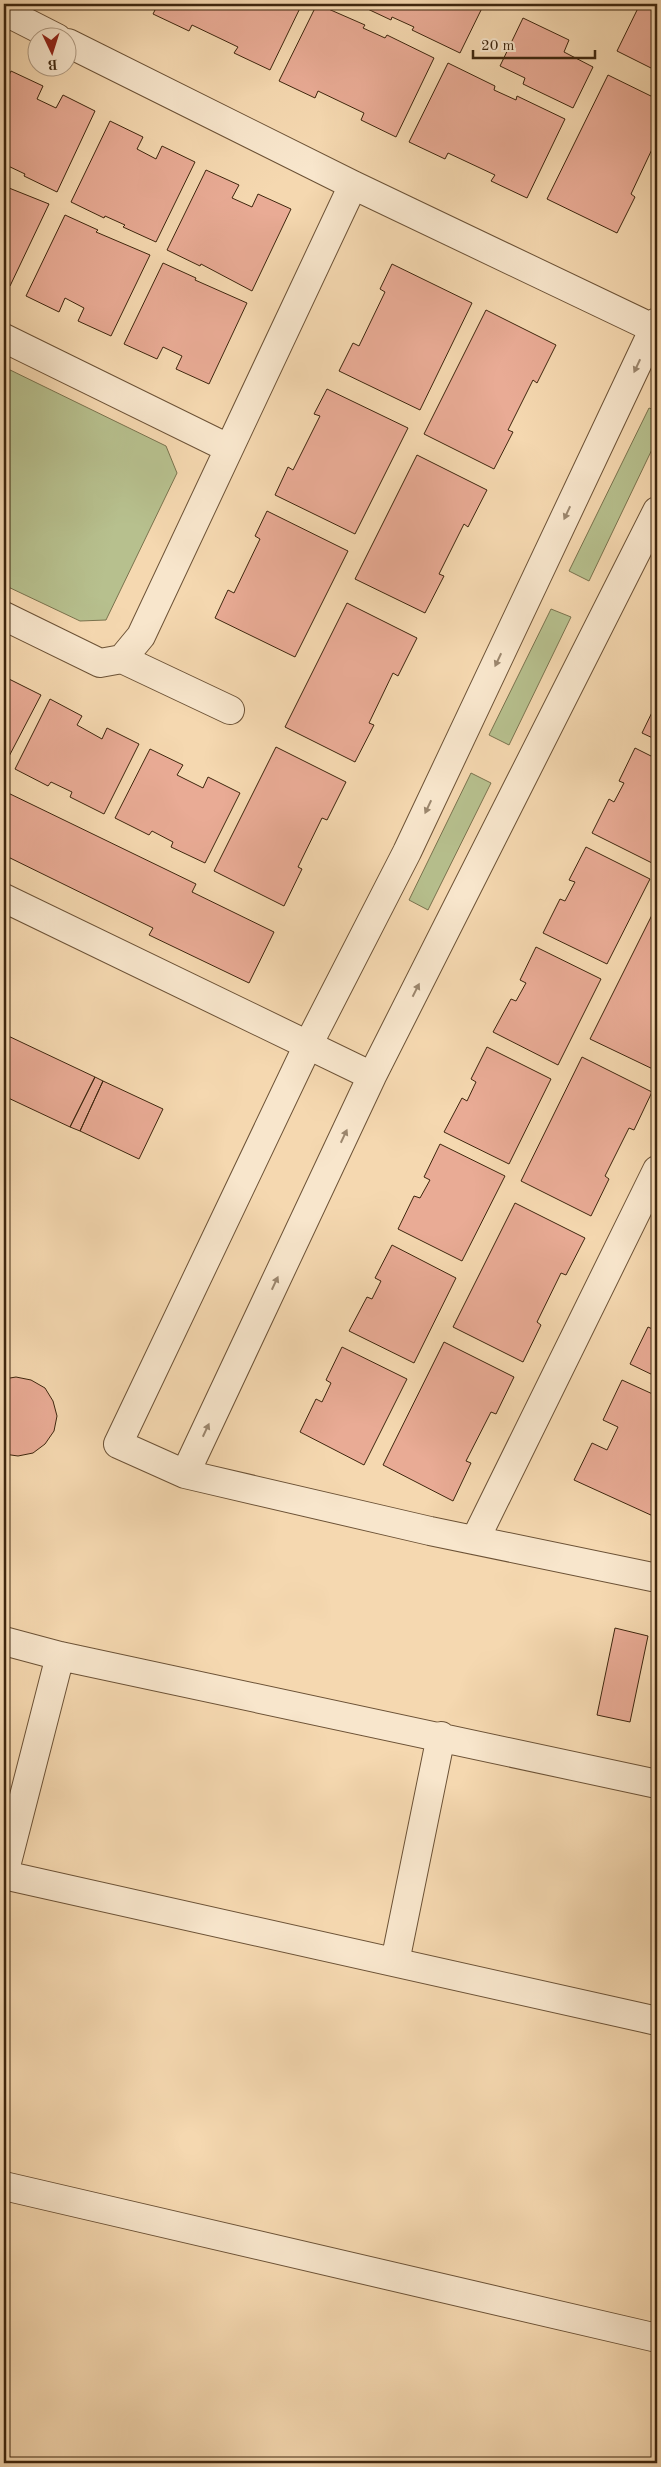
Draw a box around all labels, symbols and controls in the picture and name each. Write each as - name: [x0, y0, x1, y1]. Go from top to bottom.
- north arrow: [28, 28, 78, 78]
- scale bar: [473, 28, 596, 60]
- text: 20 m: [481, 39, 515, 54]
- text: B: [47, 57, 58, 71]
- one-way arrow: [632, 359, 640, 373]
- one-way arrow: [563, 506, 571, 520]
- one-way arrow: [494, 653, 502, 667]
- one-way arrow: [424, 800, 432, 814]
- one-way arrow: [412, 983, 420, 998]
- one-way arrow: [340, 1129, 348, 1143]
- one-way arrow: [271, 1276, 279, 1290]
- one-way arrow: [202, 1423, 210, 1437]

